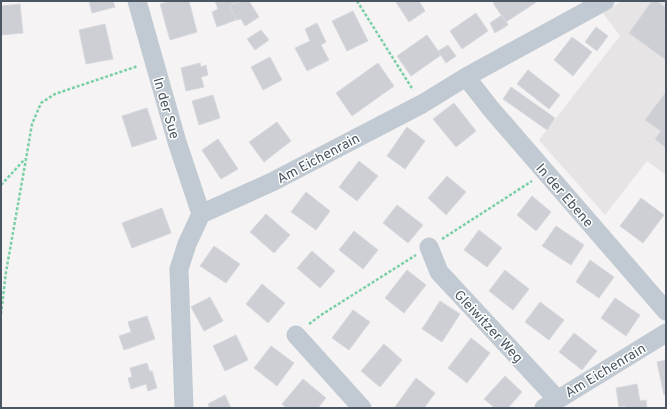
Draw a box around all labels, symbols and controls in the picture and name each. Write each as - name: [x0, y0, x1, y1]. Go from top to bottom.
- street label: In der Sue: [149, 76, 182, 141]
- street label: Am Eichenrain: [274, 130, 363, 188]
- street label: In der Ebene: [531, 161, 596, 231]
- street label: Gleiwitzer Weg: [450, 287, 526, 367]
- street label: Am Eichenrain: [562, 340, 649, 402]

